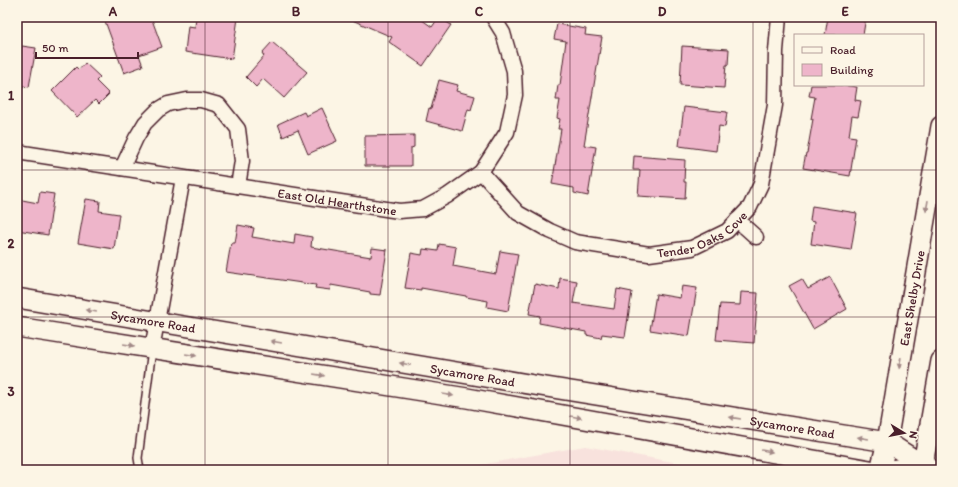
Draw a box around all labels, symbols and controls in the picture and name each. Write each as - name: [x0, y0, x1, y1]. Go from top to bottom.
- text: A: [108, 4, 118, 19]
- text: B: [292, 4, 301, 19]
- text: C: [475, 4, 484, 19]
- text: D: [658, 4, 667, 19]
- text: E: [841, 4, 849, 19]
- scale bar: [36, 34, 138, 60]
- legend: [794, 34, 924, 86]
- text: 50 m: [42, 41, 68, 55]
- text: Road: [830, 43, 856, 57]
- text: Building: [830, 63, 874, 77]
- text: 1: [8, 88, 14, 103]
- street label: East Old Hearthstone: [277, 185, 398, 219]
- one-way arrow: [924, 200, 930, 212]
- street label: Tender Oaks Cove: [656, 208, 750, 261]
- text: 2: [8, 236, 15, 251]
- street label: East Shelby Drive: [897, 249, 928, 347]
- street label: Sycamore Road: [109, 307, 197, 336]
- one-way arrow: [85, 308, 97, 314]
- one-way arrow: [270, 339, 283, 345]
- one-way arrow: [123, 342, 135, 348]
- one-way arrow: [185, 352, 197, 358]
- one-way arrow: [897, 357, 903, 369]
- one-way arrow: [399, 361, 411, 367]
- street label: Sycamore Road: [429, 361, 516, 390]
- one-way arrow: [313, 372, 325, 378]
- text: 3: [7, 384, 15, 399]
- one-way arrow: [441, 392, 454, 398]
- street label: Sycamore Road: [749, 413, 836, 441]
- north arrow: [884, 413, 924, 453]
- one-way arrow: [570, 415, 582, 421]
- one-way arrow: [729, 415, 741, 421]
- text: N: [906, 430, 920, 439]
- one-way arrow: [857, 435, 869, 441]
- one-way arrow: [761, 448, 773, 454]

